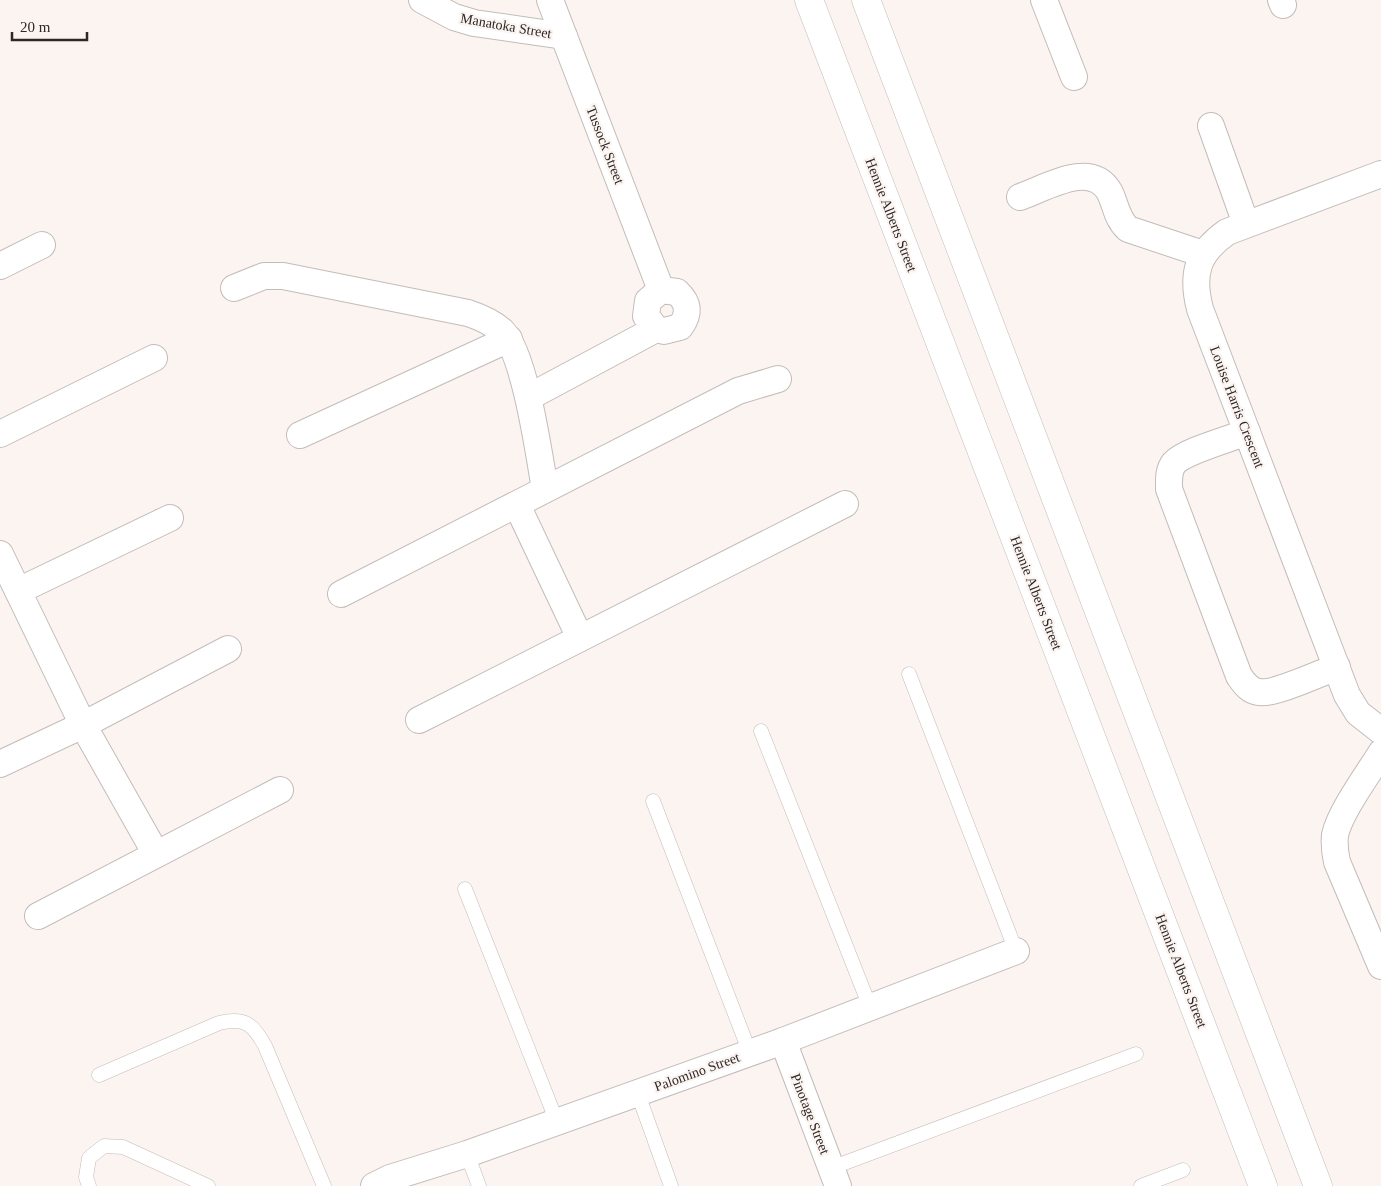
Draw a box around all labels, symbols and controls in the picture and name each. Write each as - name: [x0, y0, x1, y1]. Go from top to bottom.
- scale bar: [12, 10, 88, 42]
- street label: Manatoka Street: [459, 11, 553, 41]
- text: 20 m: [20, 19, 51, 35]
- street label: Tussock Street: [583, 104, 627, 186]
- street label: Hennie Alberts Street: [862, 156, 920, 274]
- street label: Louise Harris Crescent: [1207, 344, 1267, 470]
- street label: Hennie Alberts Street: [1007, 534, 1065, 652]
- street label: Hennie Alberts Street: [1152, 912, 1210, 1030]
- street label: Palomino Street: [652, 1050, 742, 1094]
- street label: Pinotage Street: [788, 1072, 832, 1157]

